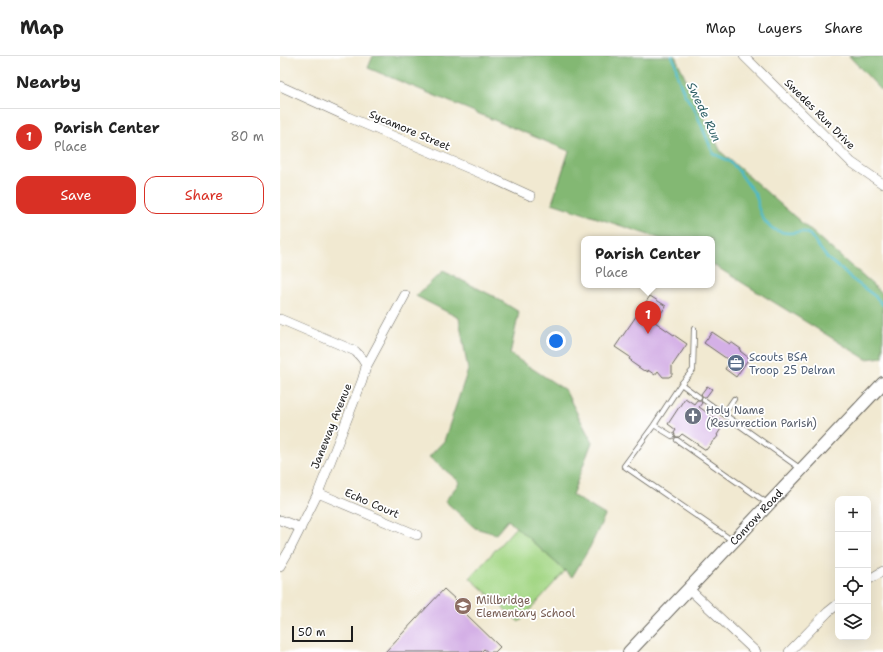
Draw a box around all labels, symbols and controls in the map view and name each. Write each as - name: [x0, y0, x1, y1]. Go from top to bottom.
- text: Map: [20, 15, 64, 40]
- text: Map: [706, 19, 736, 37]
- text: Layers: [758, 19, 802, 37]
- text: Share: [824, 19, 863, 37]
- text: Nearby: [16, 71, 81, 93]
- street label: Swedes Run Drive: [781, 76, 858, 153]
- water label: Swede Run: [683, 80, 725, 144]
- street label: Sycamore Street: [367, 107, 453, 154]
- text: Parish Center: [54, 118, 160, 138]
- text: 1: [26, 128, 32, 145]
- text: 80 m: [230, 128, 264, 145]
- text: Place: [54, 138, 87, 155]
- button: Save: [16, 176, 136, 214]
- button: Share: [144, 176, 264, 214]
- popup: [581, 236, 715, 288]
- text: Parish Center: [595, 244, 701, 264]
- text: Place: [595, 264, 628, 281]
- pin: 1: [635, 301, 661, 334]
- your location: [546, 331, 566, 351]
- place label: Scouts BSA Troop 25 Delran: [749, 350, 835, 378]
- office icon: Scouts BSA Troop 25 Delran: [726, 353, 746, 373]
- street label: Janeway Avenue: [307, 381, 355, 471]
- place label: Holy Name (Resurrection Parish): [706, 403, 817, 431]
- church icon: Holy Name (Resurrection Parish): [683, 406, 703, 426]
- street label: Echo Court: [342, 485, 402, 522]
- street label: Conrow Road: [726, 486, 786, 549]
- map controls: [835, 496, 871, 640]
- button: +: [835, 496, 871, 532]
- button: −: [835, 532, 871, 568]
- button: locate: [835, 568, 871, 604]
- place label: Millbridge Elementary School: [476, 593, 576, 621]
- school or university icon: Millbridge Elementary School: [453, 596, 473, 616]
- button: layers: [835, 604, 871, 640]
- scale bar: [292, 624, 353, 643]
- text: 50 m: [298, 625, 326, 640]

